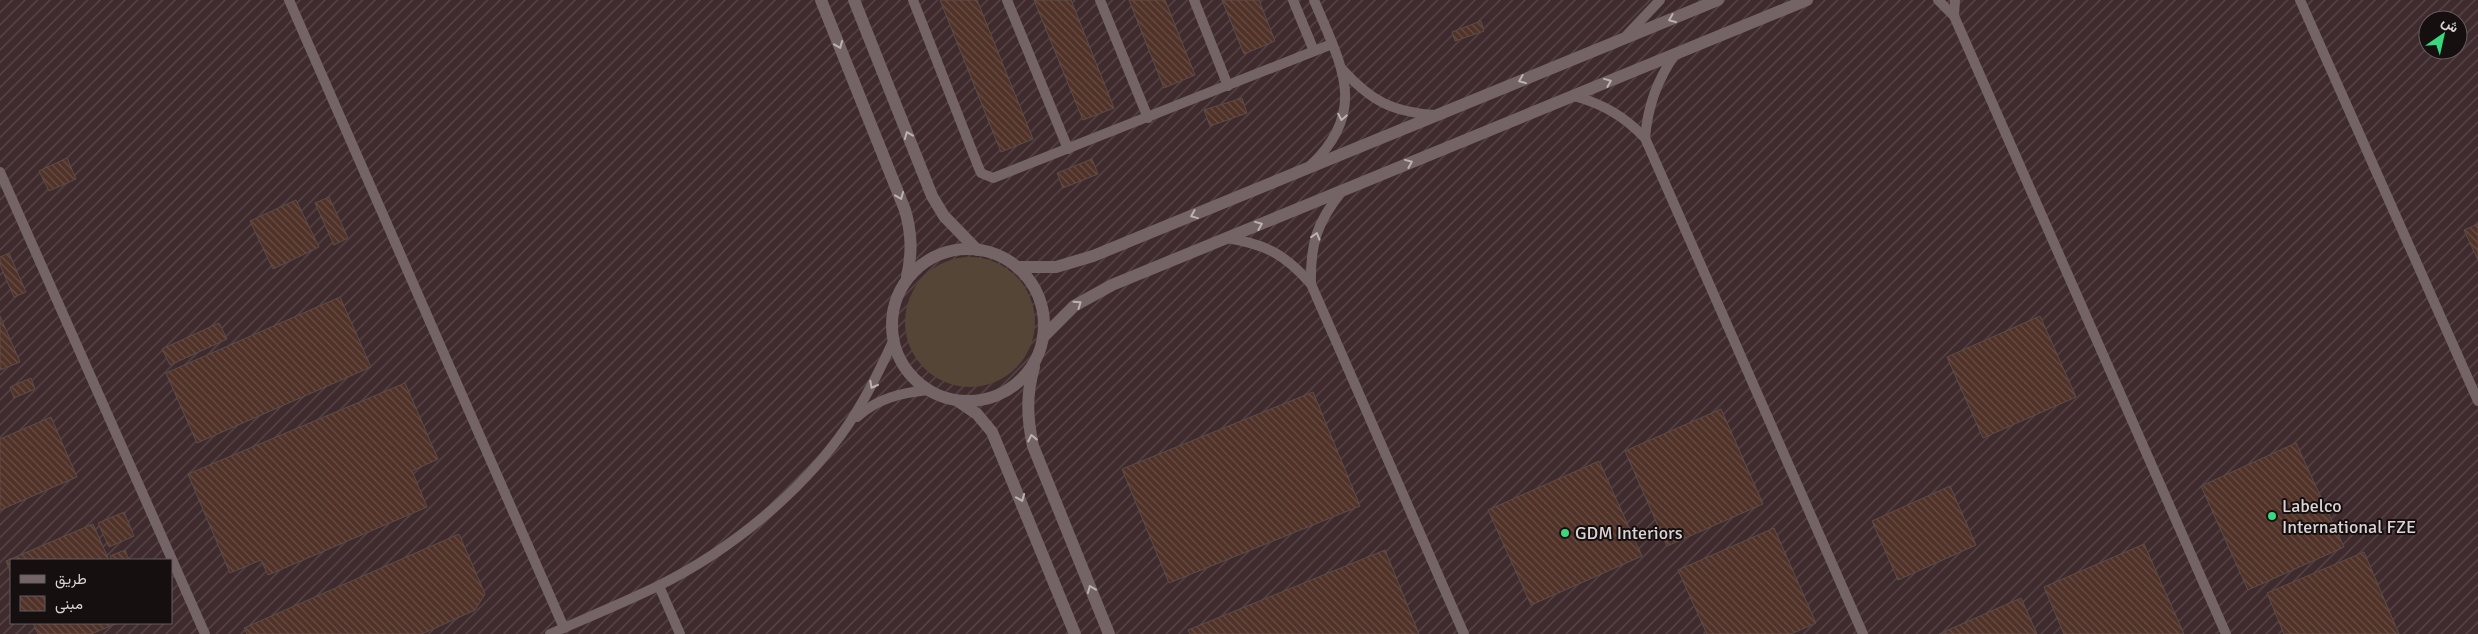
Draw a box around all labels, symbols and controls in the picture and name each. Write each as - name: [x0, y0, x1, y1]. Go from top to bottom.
- north arrow: [2418, 10, 2468, 60]
- one-way arrow: [1669, 13, 1677, 23]
- text: ش: [2438, 13, 2462, 36]
- one-way arrow: [833, 40, 844, 49]
- one-way arrow: [1518, 74, 1527, 85]
- one-way arrow: [1603, 77, 1612, 88]
- one-way arrow: [1338, 112, 1348, 121]
- one-way arrow: [903, 131, 914, 140]
- one-way arrow: [1404, 159, 1413, 169]
- one-way arrow: [894, 191, 904, 200]
- one-way arrow: [1190, 209, 1199, 219]
- one-way arrow: [1254, 220, 1263, 231]
- one-way arrow: [1310, 232, 1320, 240]
- one-way arrow: [1073, 301, 1082, 310]
- one-way arrow: [869, 379, 879, 388]
- one-way arrow: [1027, 433, 1037, 442]
- one-way arrow: [1015, 493, 1025, 502]
- place label: Labelco International FZE: [2282, 495, 2416, 538]
- marker: Labelco International FZE: [2266, 510, 2278, 522]
- place label: GDM Interiors: [1575, 522, 1683, 544]
- marker: GDM Interiors: [1559, 527, 1571, 539]
- legend: [10, 559, 172, 624]
- text: طريق: [55, 570, 87, 589]
- one-way arrow: [1086, 585, 1097, 594]
- text: مبنى: [55, 595, 83, 614]

